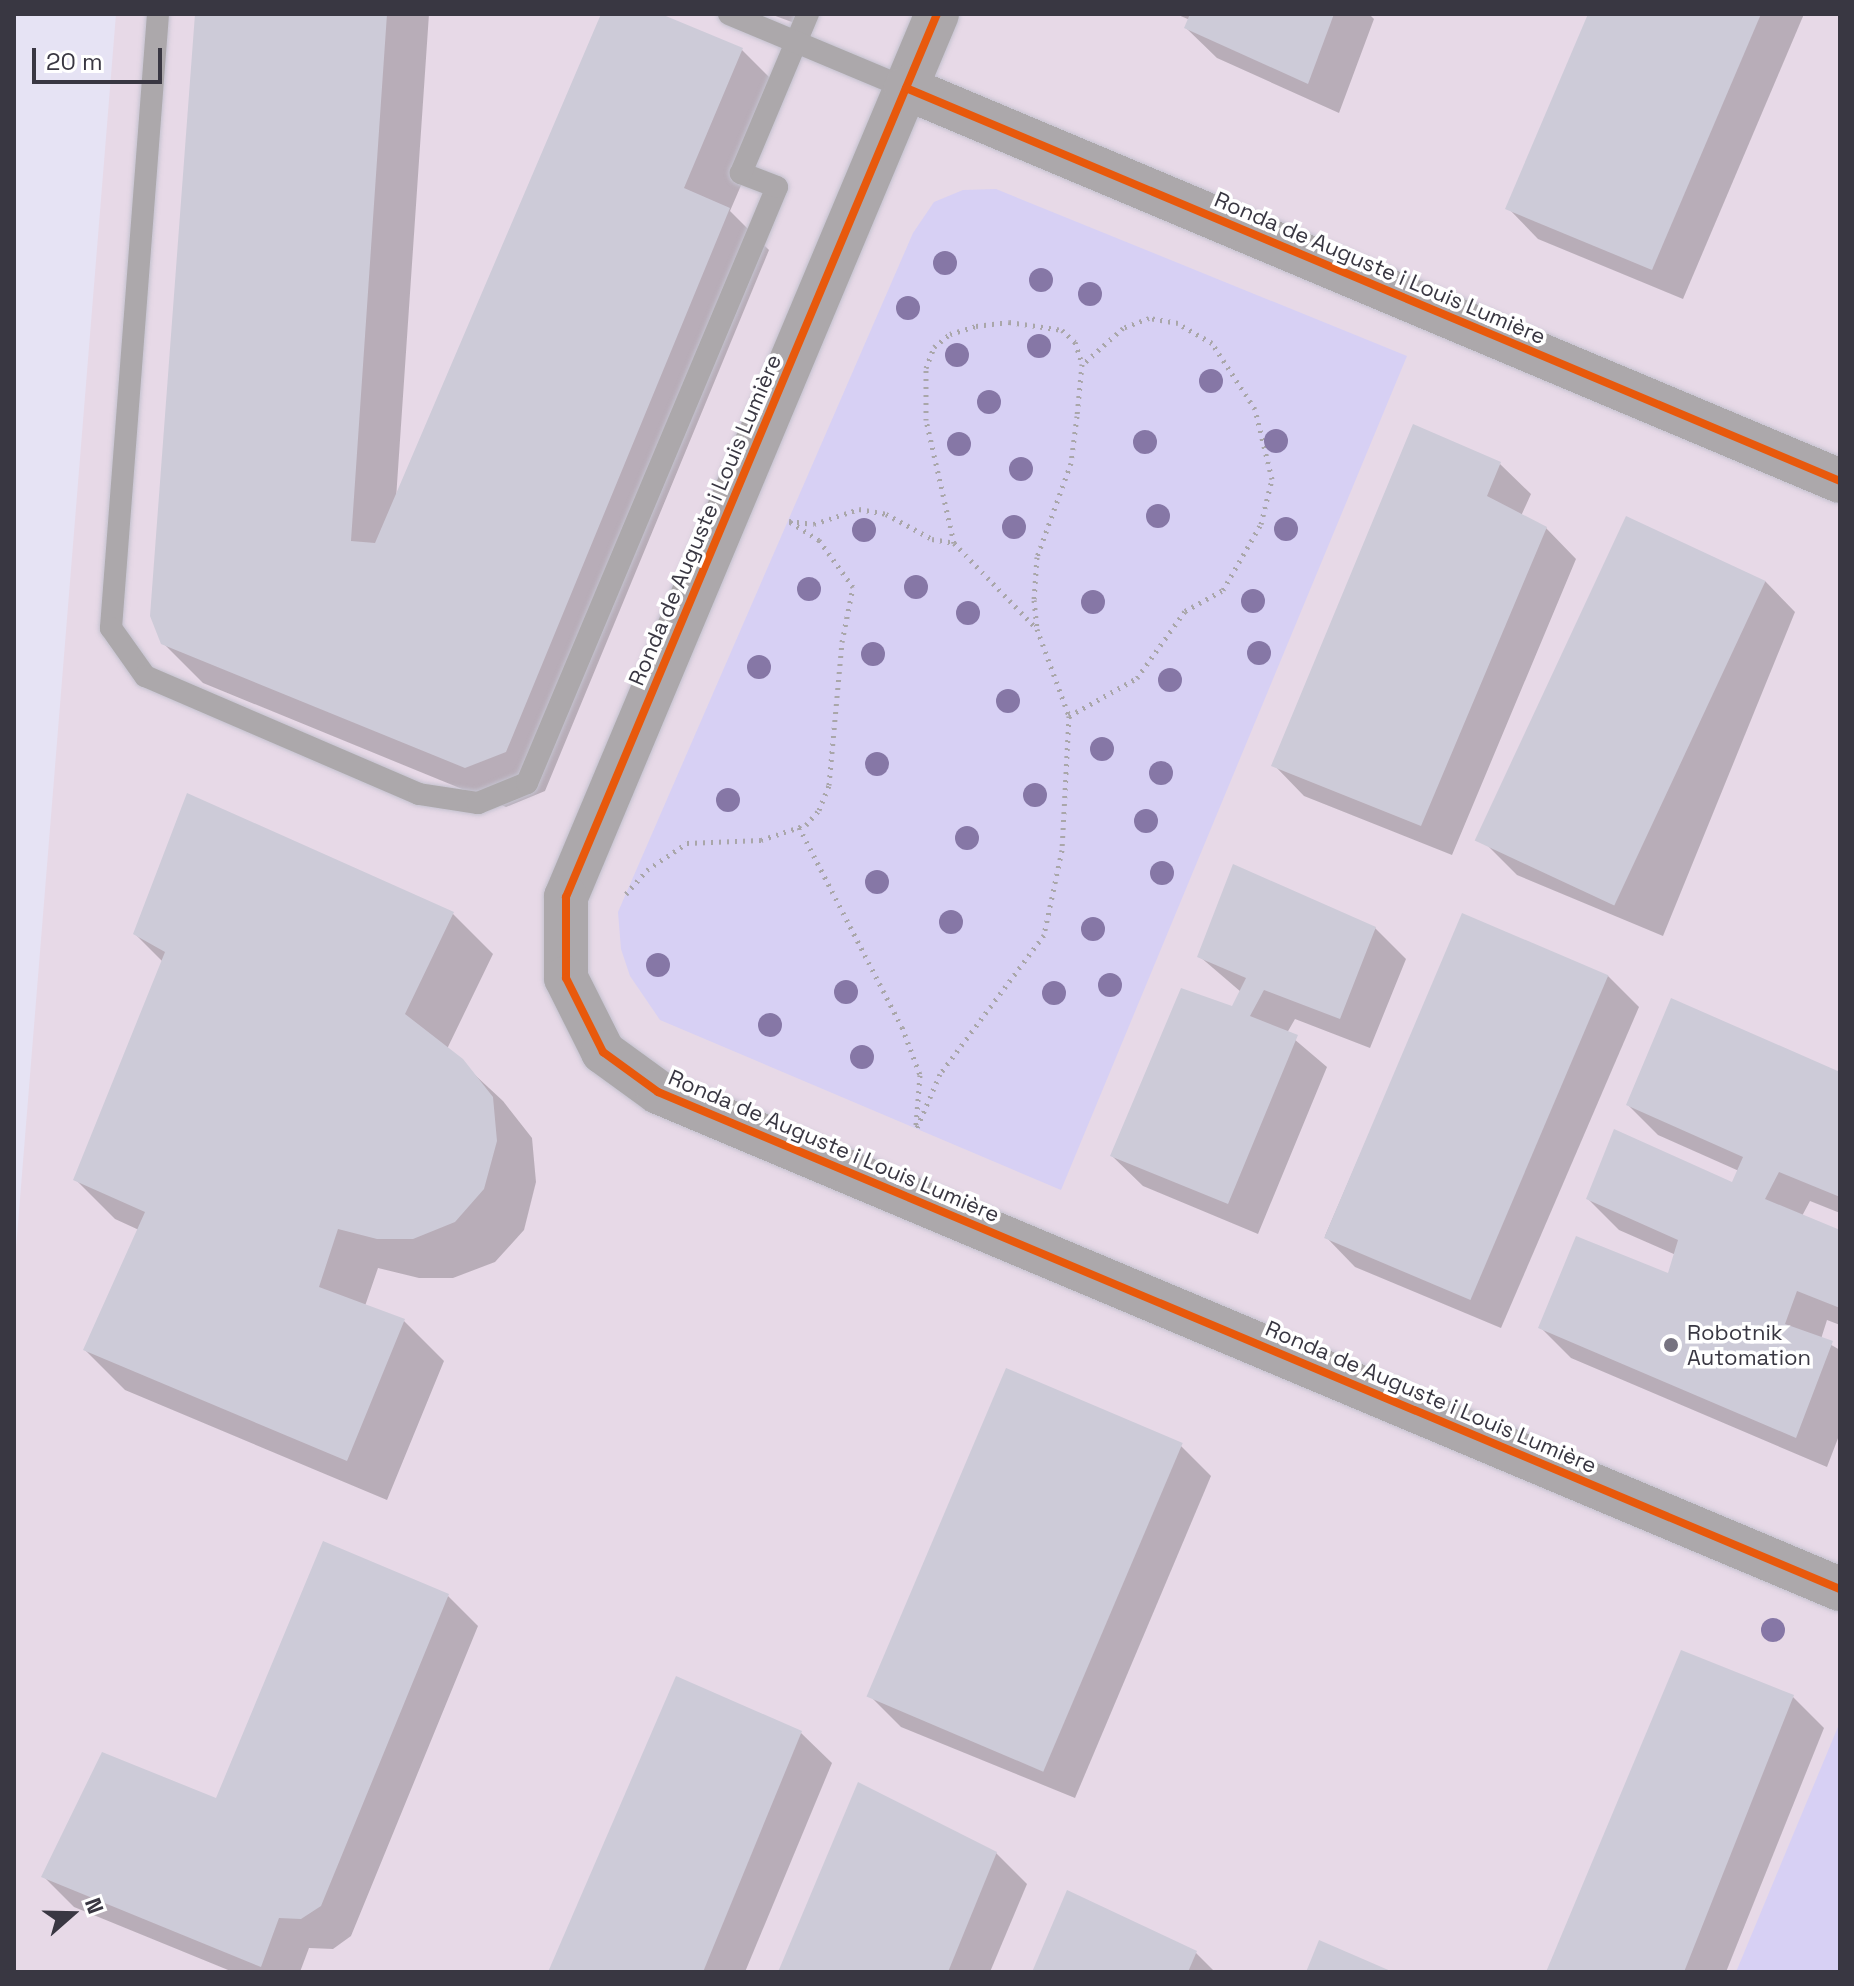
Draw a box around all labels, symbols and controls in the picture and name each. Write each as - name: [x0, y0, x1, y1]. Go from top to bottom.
- scale bar: [36, 32, 166, 82]
- text: 20 m: [46, 46, 103, 77]
- street label: Ronda de Auguste i Louis Lumière: [1210, 186, 1550, 350]
- street label: Ronda de Auguste i Louis Lumière: [623, 350, 787, 690]
- street label: Ronda de Auguste i Louis Lumière: [664, 1064, 1004, 1228]
- street label: Ronda de Auguste i Louis Lumière: [1261, 1315, 1601, 1479]
- place label: Robotnik Automation: [1687, 1319, 1811, 1370]
- marker: Robotnik Automation: [1662, 1336, 1680, 1354]
- north arrow: [32, 1874, 112, 1954]
- text: N: [79, 1894, 110, 1918]

